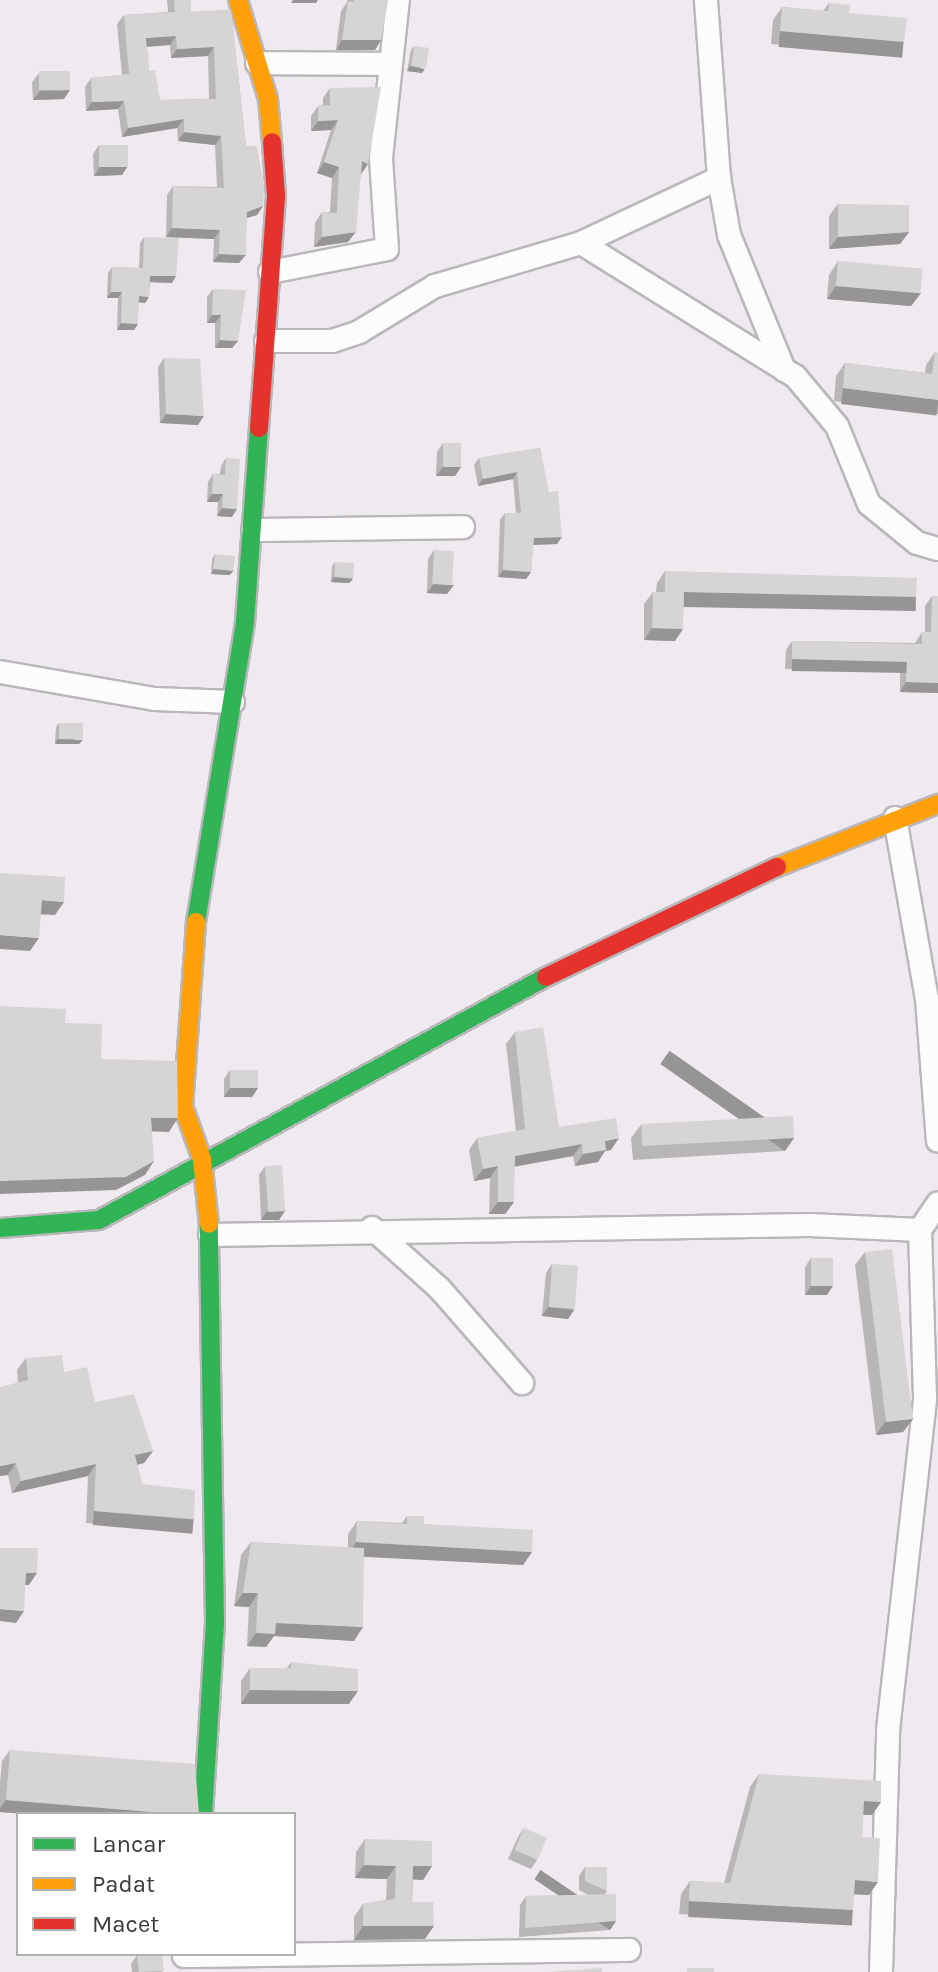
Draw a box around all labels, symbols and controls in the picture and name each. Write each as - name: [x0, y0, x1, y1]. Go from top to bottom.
- legend: [16, 1812, 296, 1956]
- text: Lancar: [92, 1830, 165, 1858]
- text: Padat: [92, 1870, 155, 1898]
- text: Macet: [92, 1910, 159, 1938]

